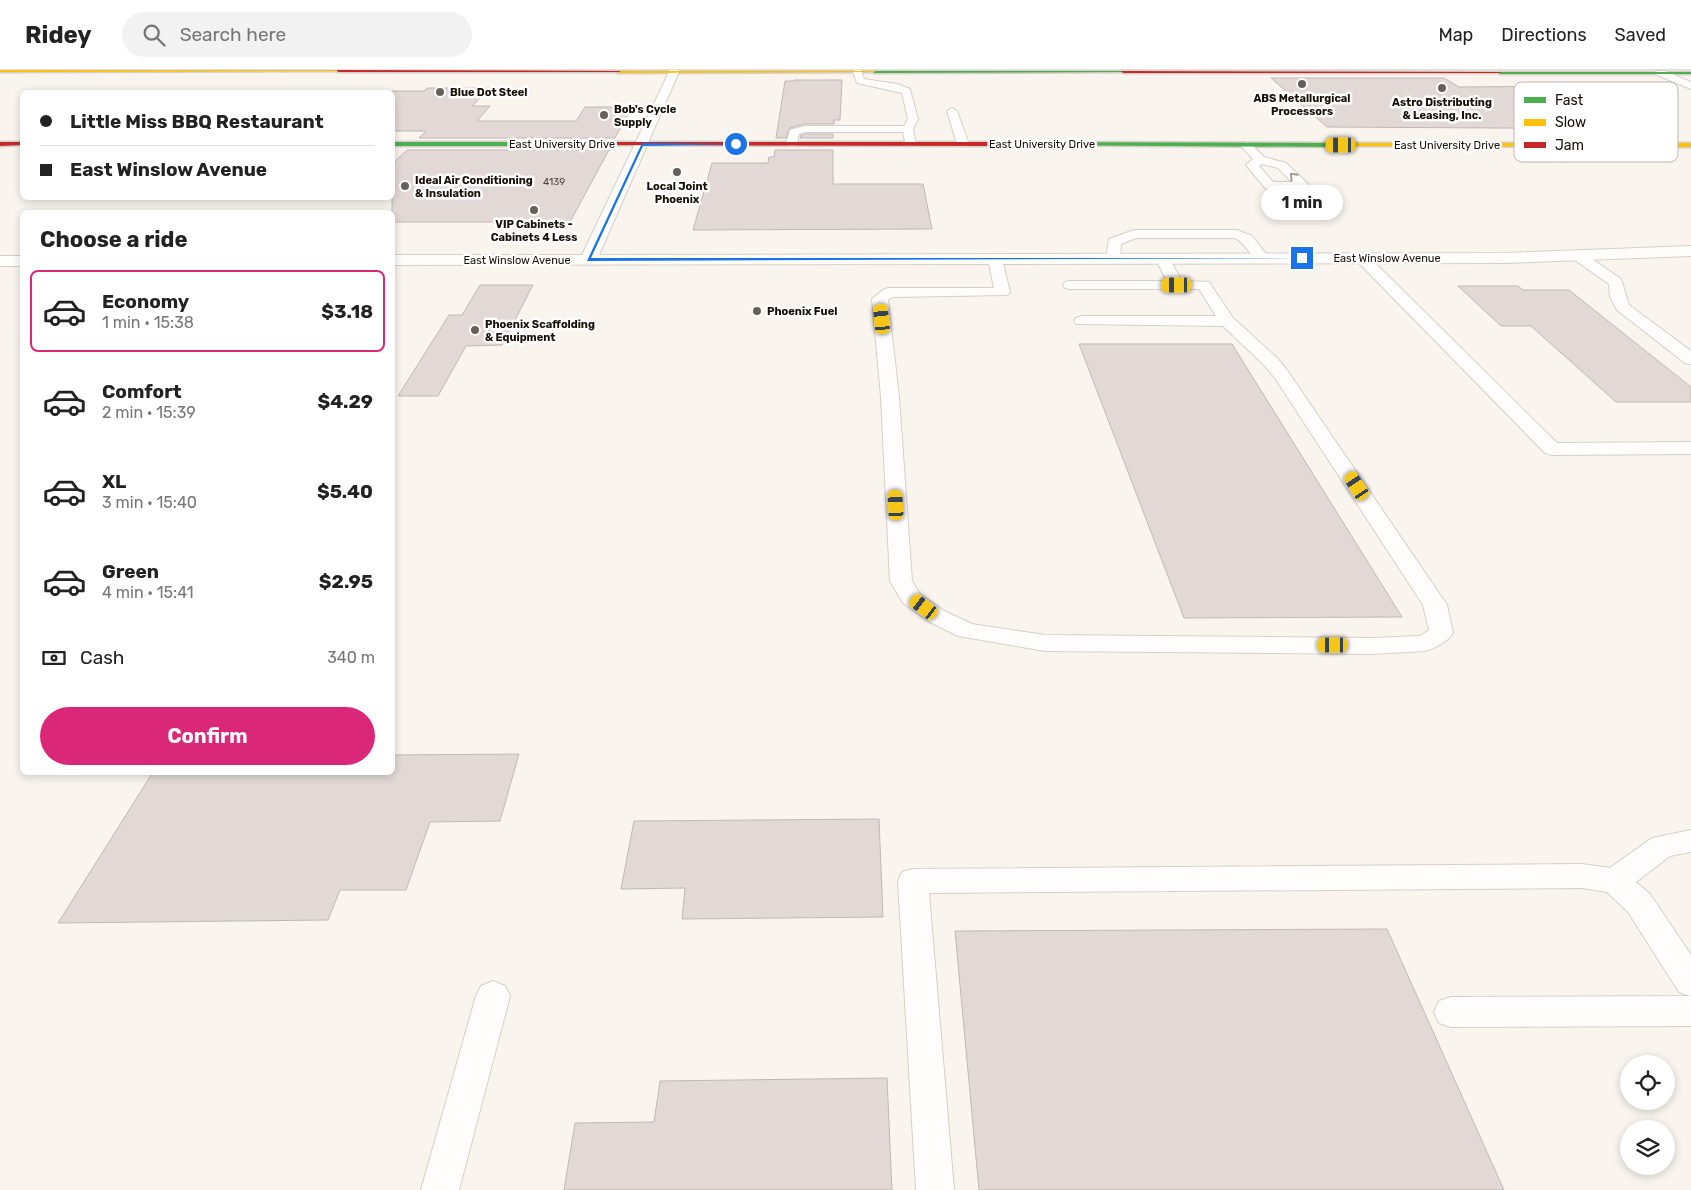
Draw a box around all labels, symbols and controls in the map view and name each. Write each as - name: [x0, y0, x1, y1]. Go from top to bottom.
- search box: [122, 12, 472, 57]
- text: Ridey: [25, 21, 92, 49]
- icon: search: [140, 21, 168, 49]
- text: Search here: [180, 23, 286, 46]
- text: Map: [1438, 24, 1473, 46]
- text: Directions: [1501, 24, 1587, 46]
- text: Saved: [1615, 24, 1666, 46]
- marker: ABS Metallurgical Processors: [1296, 78, 1308, 90]
- marker: Astro Distributing & Leasing, Inc.: [1436, 82, 1448, 94]
- legend: [1514, 82, 1678, 162]
- marker: Blue Dot Steel: [434, 86, 446, 98]
- place label: Blue Dot Steel: [450, 86, 528, 99]
- place label: ABS Metallurgical Processors: [1253, 92, 1351, 118]
- text: Fast: [1555, 92, 1584, 109]
- place label: Astro Distributing & Leasing, Inc.: [1392, 96, 1492, 122]
- place label: Bob's Cycle Supply: [614, 103, 677, 129]
- marker: Bob's Cycle Supply: [598, 109, 610, 121]
- text: Little Miss BBQ Restaurant: [70, 110, 324, 133]
- text: Slow: [1555, 114, 1586, 131]
- route start: [725, 133, 747, 155]
- text: Jam: [1555, 137, 1584, 154]
- street label: East University Drive: [509, 138, 615, 151]
- street label: East University Drive: [989, 138, 1095, 151]
- car: [1326, 138, 1356, 153]
- street label: East University Drive: [1394, 139, 1500, 152]
- text: East Winslow Avenue: [70, 158, 267, 181]
- marker: Local Joint Phoenix: [671, 166, 683, 178]
- one-way arrow: [1290, 173, 1299, 182]
- place label: Ideal Air Conditioning & Insulation: [415, 174, 533, 200]
- house number: 4139: [543, 176, 565, 188]
- marker: Ideal Air Conditioning & Insulation: [399, 180, 411, 192]
- place label: Local Joint Phoenix: [646, 180, 708, 206]
- callout: 1 min: [1261, 186, 1343, 220]
- text: 1 min: [1282, 193, 1322, 212]
- marker: VIP Cabinets - Cabinets 4 Less: [528, 204, 540, 216]
- place label: VIP Cabinets - Cabinets 4 Less: [491, 218, 577, 244]
- text: Choose a ride: [40, 226, 187, 253]
- route end: [1291, 247, 1313, 269]
- street label: East Winslow Avenue: [1333, 252, 1441, 265]
- street label: East Winslow Avenue: [463, 254, 571, 267]
- car: [1162, 278, 1192, 293]
- icon: car: [42, 289, 87, 334]
- text: Economy: [102, 290, 189, 313]
- text: $3.18: [321, 300, 373, 323]
- car: [872, 303, 891, 335]
- marker: Phoenix Fuel: [751, 305, 763, 317]
- place label: Phoenix Fuel: [767, 305, 837, 318]
- text: 1 min · 15:38: [102, 313, 194, 332]
- place label: Phoenix Scaffolding & Equipment: [485, 318, 595, 344]
- marker: Phoenix Scaffolding & Equipment: [469, 324, 481, 336]
- icon: car: [42, 379, 87, 424]
- text: Comfort: [102, 380, 182, 403]
- text: $4.29: [318, 390, 373, 413]
- text: 2 min · 15:39: [102, 403, 196, 422]
- icon: car: [42, 469, 87, 514]
- car: [1342, 469, 1371, 503]
- text: XL: [102, 470, 126, 493]
- text: $5.40: [317, 480, 373, 503]
- car: [887, 490, 904, 520]
- text: 3 min · 15:40: [102, 493, 197, 512]
- icon: car: [42, 559, 87, 604]
- text: Green: [102, 560, 159, 583]
- text: $2.95: [319, 570, 373, 593]
- text: 4 min · 15:41: [102, 583, 194, 602]
- car: [907, 592, 940, 622]
- car: [1318, 638, 1348, 653]
- icon: cash: [40, 644, 68, 672]
- text: Cash: [80, 646, 124, 669]
- text: 340 m: [327, 648, 375, 667]
- button: Confirm: [40, 707, 375, 765]
- map controls: [1620, 1055, 1675, 1175]
- button: locate: [1620, 1055, 1675, 1110]
- button: layers: [1620, 1120, 1675, 1175]

